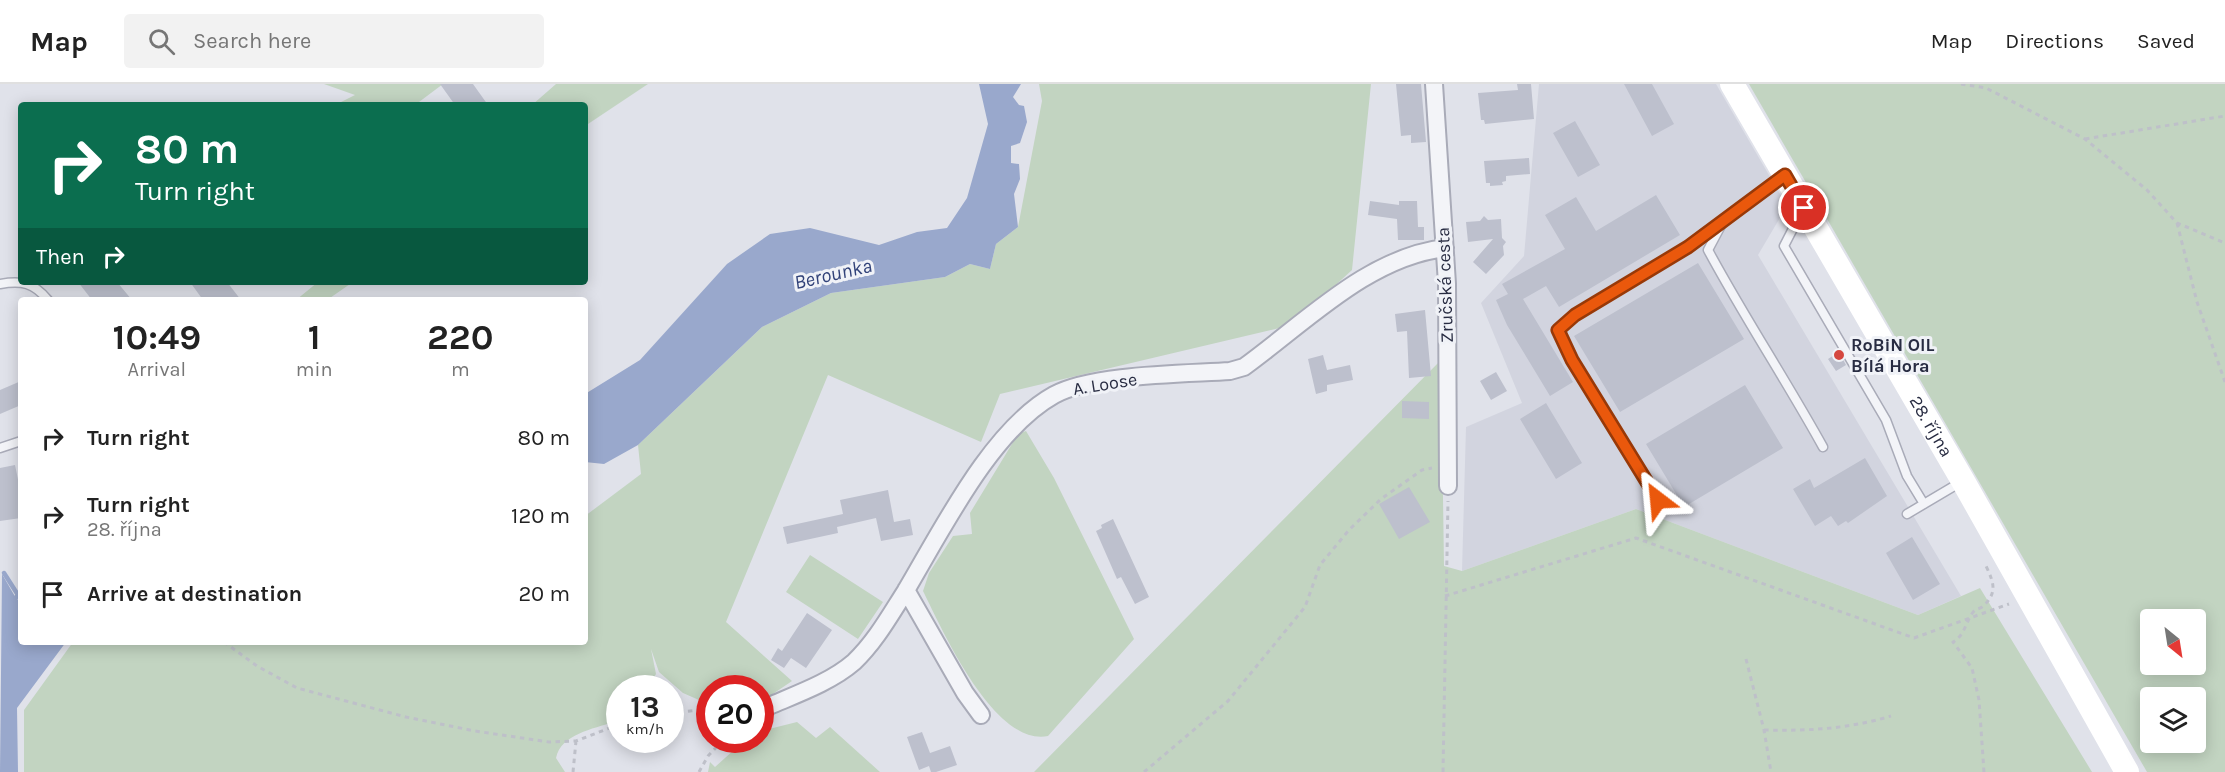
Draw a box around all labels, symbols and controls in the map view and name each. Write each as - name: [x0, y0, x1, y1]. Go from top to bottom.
- search box: [124, 14, 544, 68]
- text: Map: [30, 25, 88, 58]
- icon: search: [145, 25, 178, 58]
- text: Search here: [193, 28, 311, 54]
- text: Map: [1931, 29, 1972, 53]
- text: Directions: [2005, 29, 2104, 53]
- text: Saved: [2137, 29, 2195, 53]
- text: 80 m: [135, 124, 239, 174]
- icon: right: [36, 126, 114, 204]
- text: Turn right: [135, 175, 255, 207]
- pin: [1778, 182, 1829, 233]
- icon: arrive: [1787, 191, 1820, 224]
- street label: Zručská cesta: [1432, 227, 1458, 343]
- icon: right: [97, 240, 130, 273]
- text: Then: [36, 244, 85, 270]
- water label: Berounka: [792, 254, 874, 294]
- text: 10:49: [113, 316, 201, 358]
- text: 1: [308, 316, 321, 358]
- text: 220: [427, 316, 493, 358]
- place label: RoBiN OIL Bílá Hora: [1851, 334, 1935, 377]
- marker: RoBiN OIL Bílá Hora: [1832, 348, 1846, 362]
- text: Arrival: [128, 358, 186, 381]
- text: min: [296, 358, 333, 381]
- text: m: [451, 358, 470, 381]
- street label: A. Loose: [1071, 368, 1139, 400]
- street label: 28. října: [1905, 392, 1958, 461]
- icon: right: [36, 422, 69, 455]
- text: Turn right: [87, 425, 190, 451]
- text: 80 m: [518, 425, 570, 451]
- position arrow: [1626, 468, 1690, 532]
- text: Turn right: [87, 492, 190, 518]
- icon: right: [36, 500, 69, 533]
- text: 120 m: [511, 503, 570, 529]
- text: 28. října: [87, 518, 162, 541]
- icon: arrive: [36, 578, 69, 611]
- text: Arrive at destination: [87, 581, 302, 607]
- text: 20 m: [518, 581, 570, 607]
- north arrow: [2140, 609, 2206, 675]
- map controls: [2140, 609, 2206, 753]
- speed limit sign: 20: [696, 675, 774, 753]
- button: layers: [2140, 687, 2206, 753]
- text: 13: [630, 689, 660, 725]
- text: km/h: [626, 720, 664, 738]

